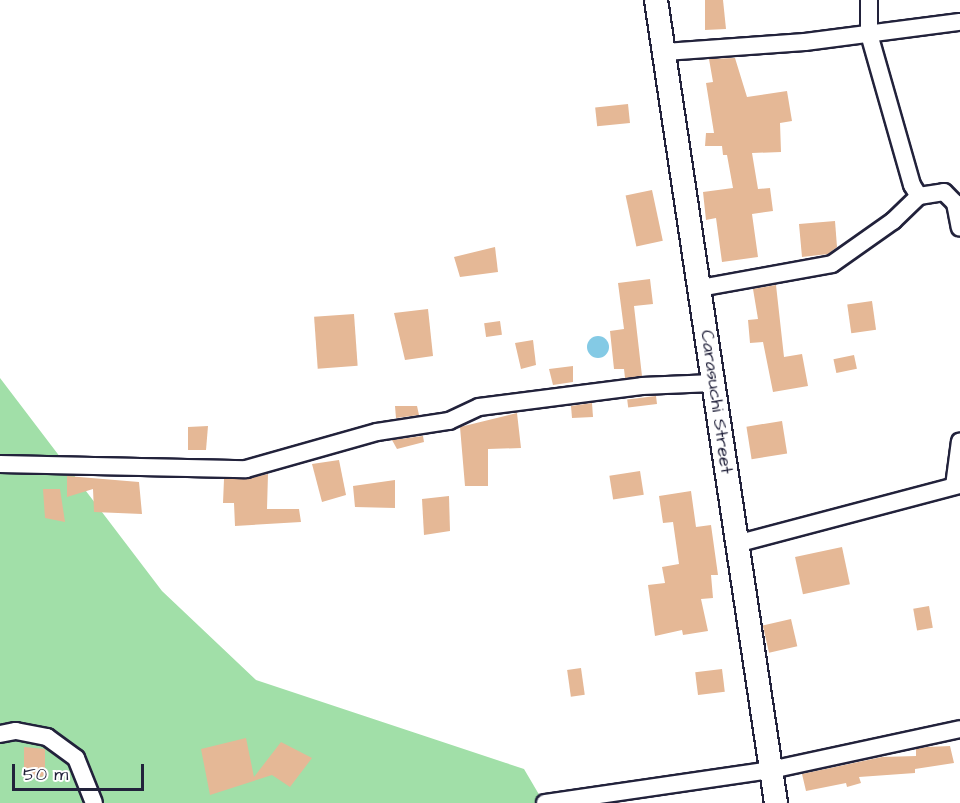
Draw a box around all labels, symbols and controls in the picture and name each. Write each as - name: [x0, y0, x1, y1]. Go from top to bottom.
- street label: Carasuchi Street: [695, 329, 737, 475]
- scale bar: [15, 752, 147, 790]
- text: 50 m: [23, 762, 68, 787]

